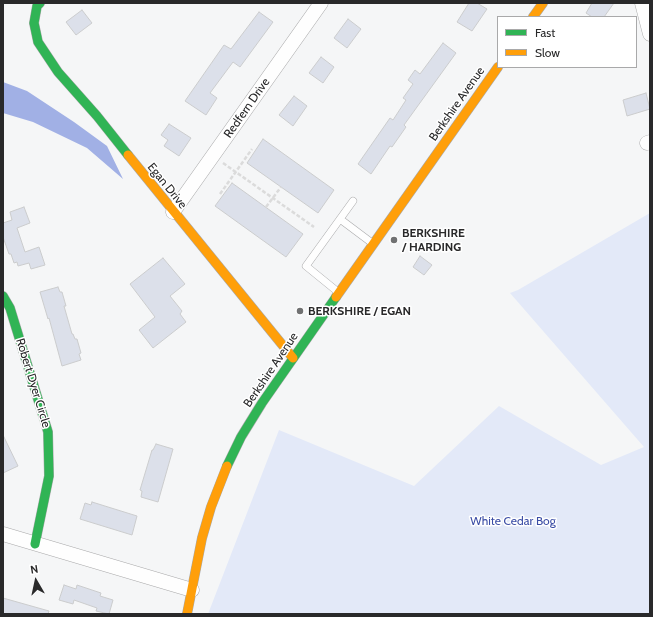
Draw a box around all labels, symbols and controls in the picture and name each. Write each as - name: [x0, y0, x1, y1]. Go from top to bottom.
- legend: [497, 16, 637, 68]
- text: Fast: [535, 25, 555, 40]
- text: Slow: [535, 45, 560, 60]
- street label: Berkshire Avenue: [426, 64, 488, 144]
- street label: Redfern Drive: [221, 75, 273, 141]
- street label: Egan Drive: [144, 160, 190, 212]
- place label: BERKSHIRE / HARDING: [402, 226, 465, 254]
- marker: BERKSHIRE / HARDING: [389, 235, 399, 245]
- place label: BERKSHIRE / EGAN: [308, 304, 411, 318]
- marker: BERKSHIRE / EGAN: [295, 306, 305, 316]
- street label: Berkshire Avenue: [241, 330, 301, 410]
- street label: Robert Dyer Circle: [13, 337, 53, 429]
- park label: White Cedar Bog: [470, 514, 556, 528]
- north arrow: [16, 561, 56, 601]
- text: N: [29, 562, 39, 577]

